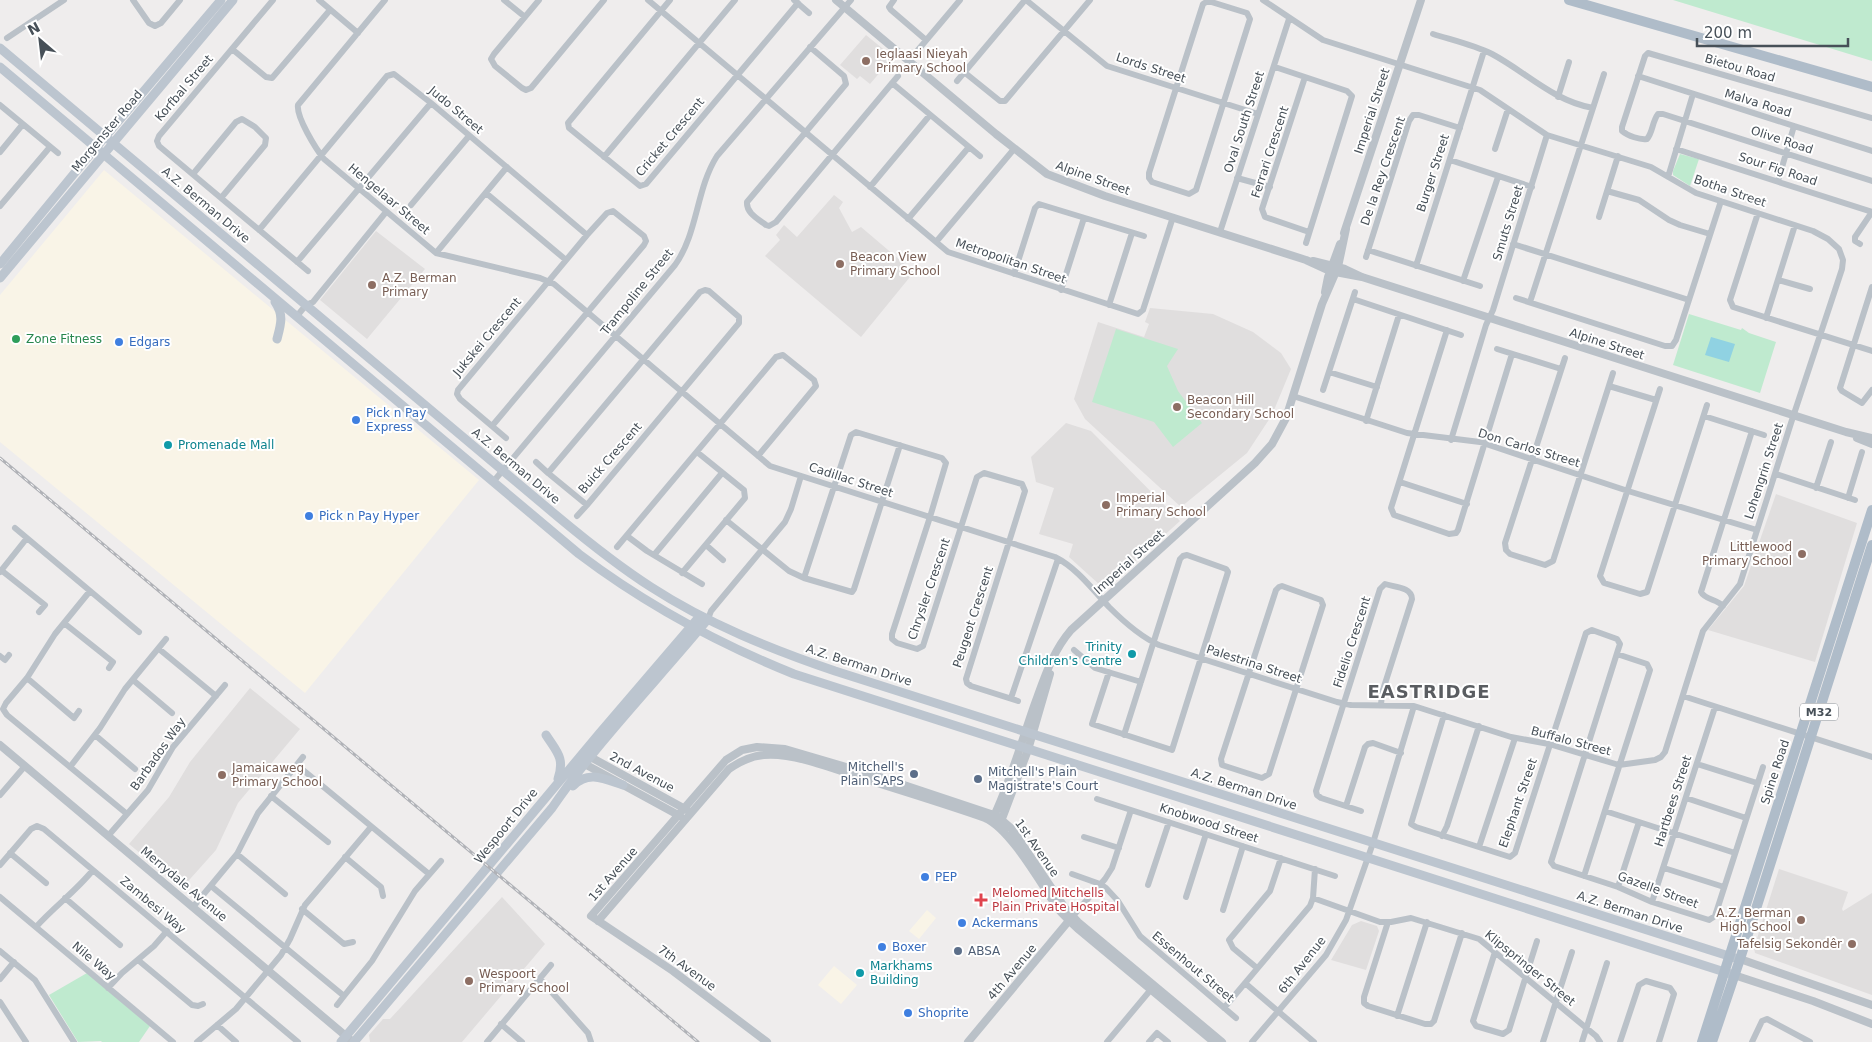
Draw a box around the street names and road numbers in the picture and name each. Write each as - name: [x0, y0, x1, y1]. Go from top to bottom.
- street label: Lords Street: [1114, 50, 1188, 86]
- street label: Bietou Road: [1703, 51, 1777, 85]
- street label: Korfbal Street: [152, 52, 216, 124]
- street label: Imperial Street: [1352, 66, 1393, 156]
- street label: Oval South Street: [1221, 69, 1267, 175]
- street label: Judo Street: [425, 83, 486, 137]
- street label: Malva Road: [1723, 86, 1793, 120]
- street label: Morgenster Road: [69, 87, 145, 175]
- street label: Cricket Crescent: [633, 94, 707, 179]
- street label: Ferrari Crescent: [1249, 104, 1292, 200]
- street label: De la Rey Crescent: [1358, 115, 1408, 227]
- street label: Olive Road: [1749, 123, 1815, 157]
- street label: Burger Street: [1414, 132, 1452, 214]
- street label: Sour Fig Road: [1737, 150, 1819, 188]
- street label: Alpine Street: [1054, 158, 1132, 198]
- street label: Hengelaar Street: [345, 161, 433, 237]
- street label: A.Z. Berman Drive: [159, 164, 253, 246]
- street label: Botha Street: [1692, 172, 1768, 210]
- street label: Smuts Street: [1490, 183, 1526, 262]
- street label: Metropolitan Street: [954, 235, 1068, 287]
- street label: Trampoline Street: [597, 246, 676, 339]
- street label: Jukskei Crescent: [449, 295, 524, 380]
- street label: Alpine Street: [1568, 325, 1646, 363]
- street label: Buick Crescent: [575, 419, 645, 496]
- street label: Lohengrin Street: [1742, 421, 1786, 521]
- street label: A.Z. Berman Drive: [469, 425, 563, 507]
- street label: Don Carlos Street: [1476, 426, 1582, 470]
- street label: Cadillac Street: [807, 460, 895, 500]
- street label: Imperial Street: [1091, 527, 1167, 597]
- street label: Chrysler Crescent: [905, 536, 953, 642]
- street label: Peugeot Crescent: [950, 564, 996, 669]
- street label: Fidelio Crescent: [1331, 594, 1373, 689]
- street label: A.Z. Berman Drive: [804, 641, 914, 689]
- street label: Palestrina Street: [1205, 642, 1304, 686]
- road number: M32: [1800, 704, 1838, 720]
- street label: Barbados Way: [128, 715, 188, 793]
- street label: Buffalo Street: [1529, 724, 1613, 759]
- street label: Spine Road: [1758, 738, 1792, 806]
- street label: 2nd Avenue: [607, 749, 677, 795]
- street label: Hartbees Street: [1652, 753, 1694, 848]
- street label: Elephant Street: [1496, 756, 1540, 849]
- street label: A.Z. Berman Drive: [1189, 765, 1299, 813]
- street label: Wespoort Drive: [471, 786, 541, 866]
- street label: Knobwood Street: [1158, 800, 1260, 846]
- street label: 1st Avenue: [1012, 817, 1062, 879]
- street label: Merrydale Avenue: [138, 844, 230, 924]
- street label: 1st Avenue: [586, 844, 640, 904]
- street label: Gazelle Street: [1616, 869, 1700, 911]
- street label: Zambesi Way: [117, 874, 189, 936]
- street label: A.Z. Berman Drive: [1575, 888, 1685, 936]
- street label: Klipspringer Street: [1482, 927, 1578, 1009]
- street label: Essenhout Street: [1149, 929, 1237, 1006]
- street label: 6th Avenue: [1275, 934, 1329, 996]
- street label: Nile Way: [69, 939, 119, 983]
- street label: 4th Avenue: [985, 941, 1039, 1003]
- street label: 7th Avenue: [655, 942, 719, 994]

